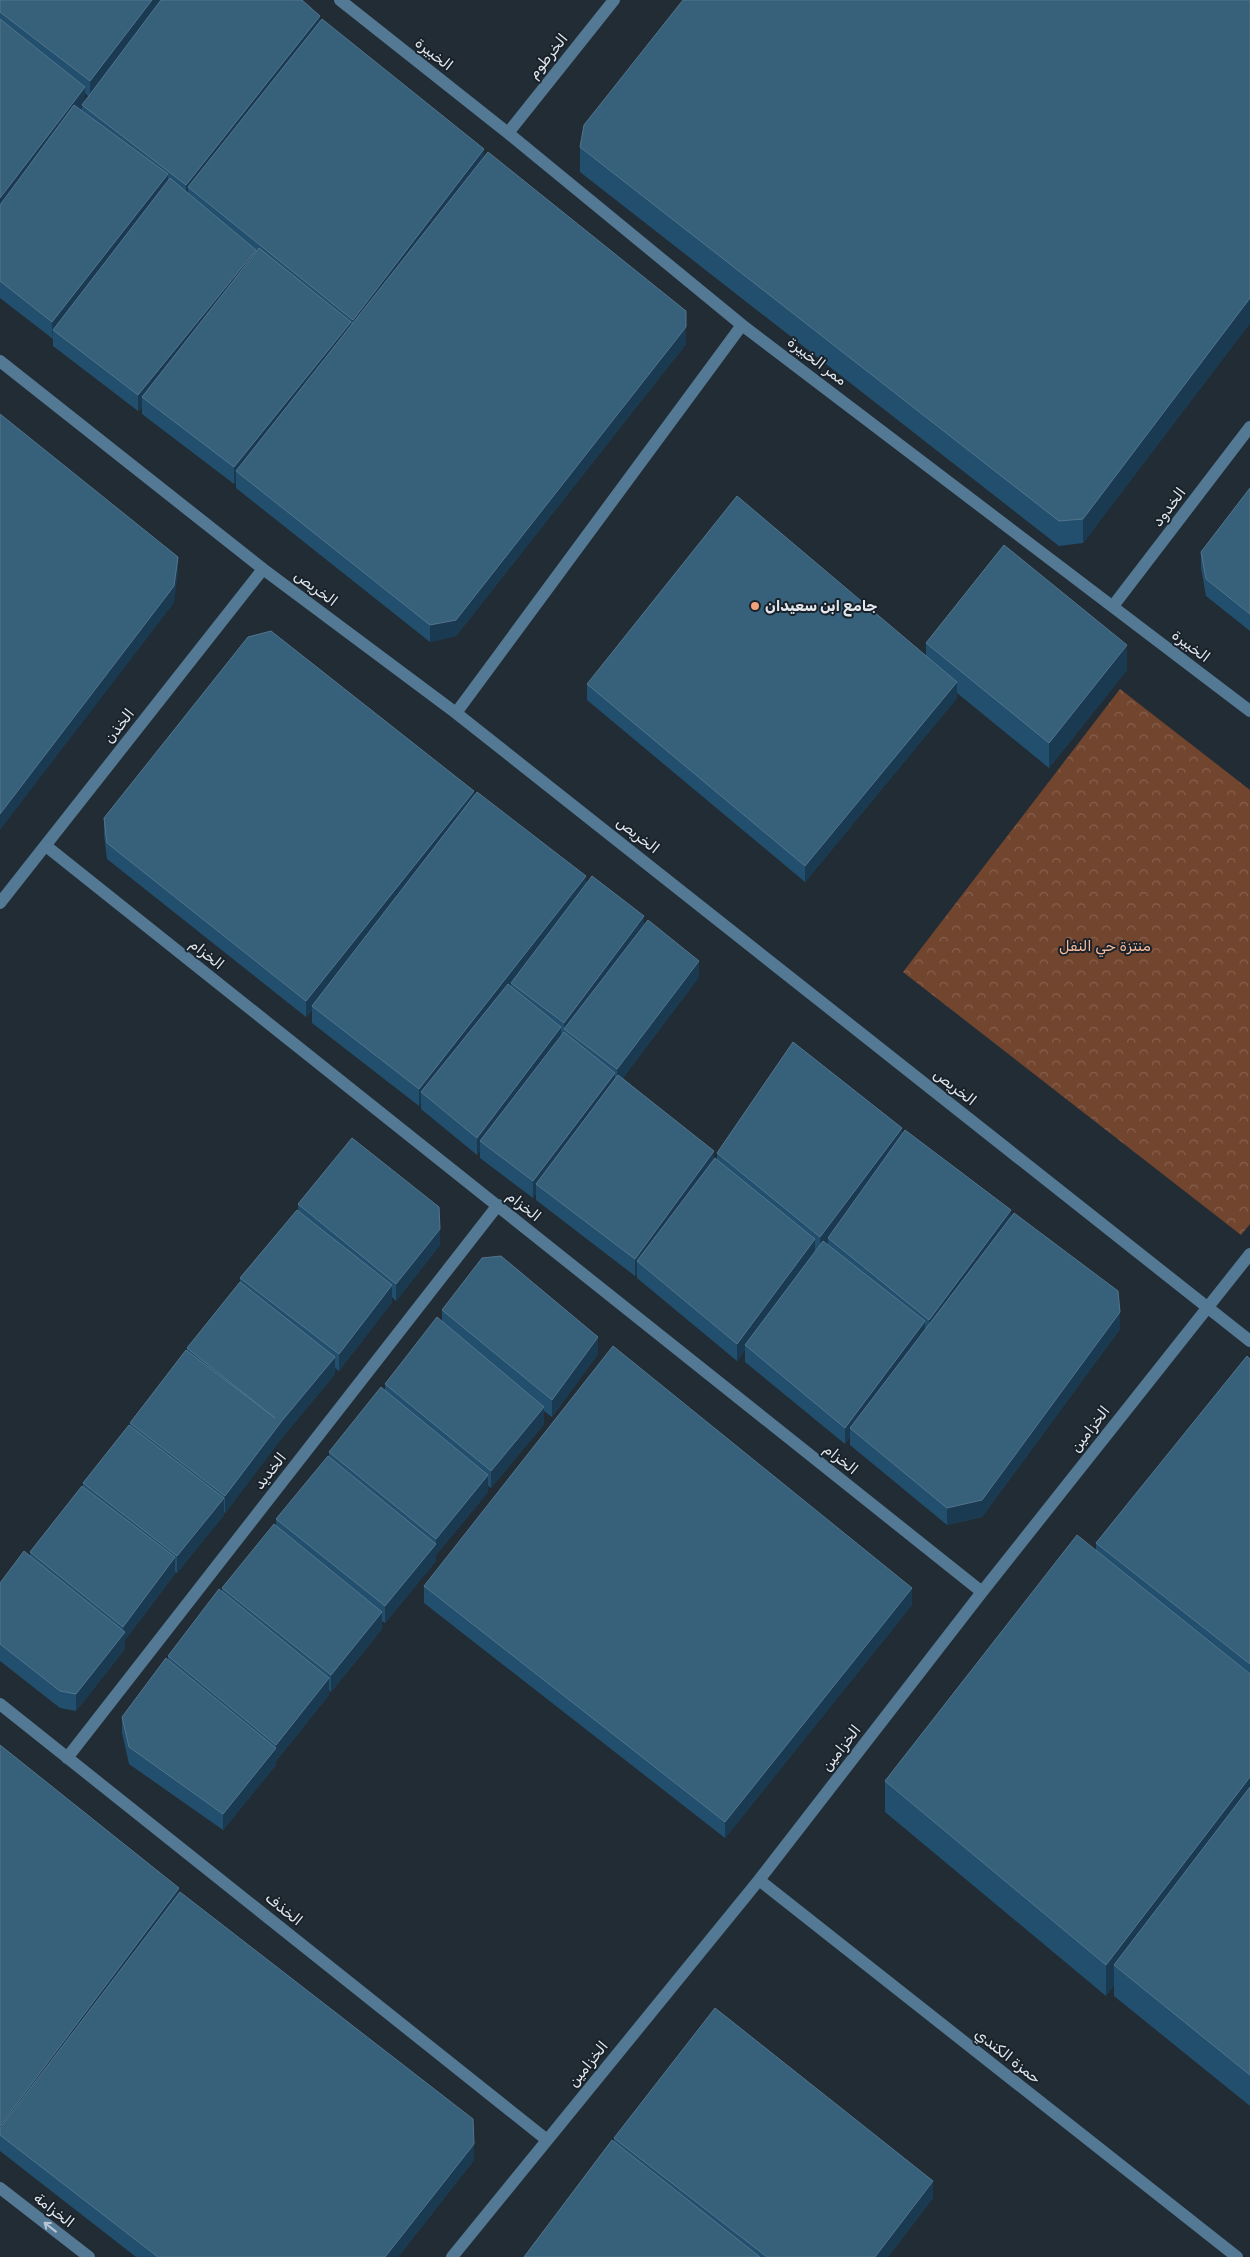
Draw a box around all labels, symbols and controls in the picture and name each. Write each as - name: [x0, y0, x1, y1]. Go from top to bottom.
- street label: الخرطوم: [524, 30, 572, 83]
- street label: الخبيرة: [412, 34, 456, 74]
- street label: ممر الخبيرة: [784, 333, 850, 389]
- street label: الخدود: [1148, 484, 1190, 531]
- street label: الخريص: [291, 566, 341, 610]
- place label: جامع ابن سعيدان: [765, 597, 877, 617]
- marker: جامع ابن سعيدان: [749, 600, 761, 612]
- street label: الخبيرة: [1168, 626, 1214, 666]
- street label: الخذن: [100, 705, 138, 747]
- street label: الخريص: [613, 813, 663, 857]
- street label: الخزام: [186, 935, 228, 974]
- park label: منتزة حي النفل: [1059, 937, 1151, 958]
- street label: الخريص: [930, 1065, 980, 1109]
- street label: الخزام: [503, 1187, 545, 1226]
- street label: الخزامين: [1066, 1402, 1114, 1456]
- street label: الخزام: [820, 1440, 862, 1479]
- street label: الخديد: [250, 1449, 290, 1493]
- street label: الخزامين: [817, 1721, 865, 1775]
- street label: الخذف: [262, 1889, 306, 1929]
- street label: حمزة الكندي: [971, 2025, 1045, 2088]
- street label: الخزامين: [564, 2037, 612, 2091]
- street label: الخزامة: [30, 2189, 78, 2231]
- one-way arrow: [43, 2222, 57, 2232]

